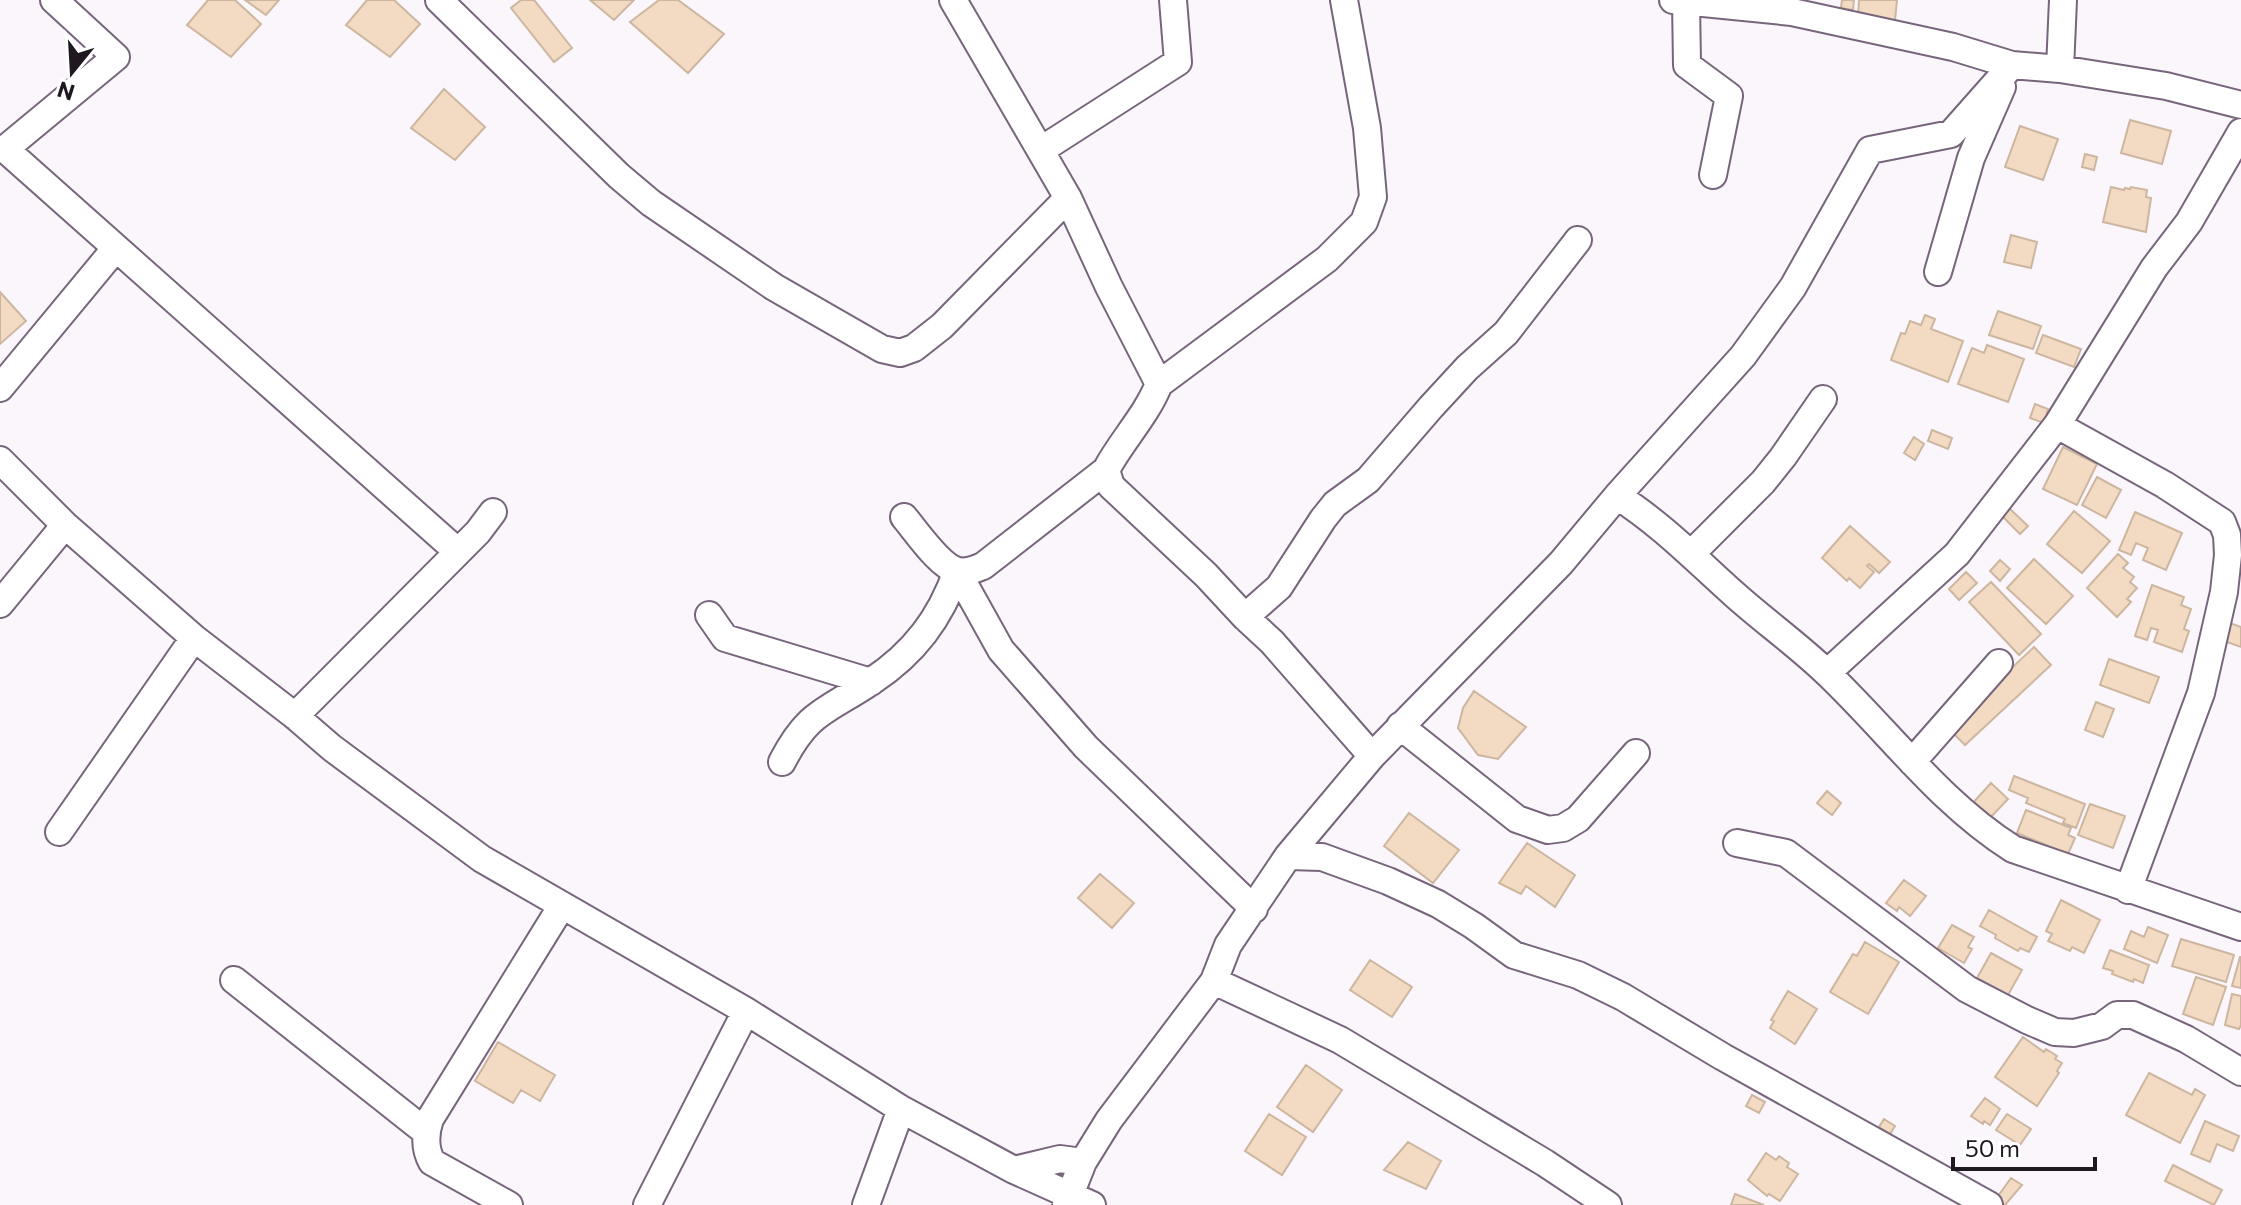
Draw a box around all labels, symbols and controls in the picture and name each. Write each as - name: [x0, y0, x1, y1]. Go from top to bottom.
- north arrow: [32, 32, 112, 112]
- text: N: [54, 76, 78, 107]
- scale bar: [1953, 1121, 2095, 1171]
- text: 50 m: [1965, 1133, 2020, 1162]

